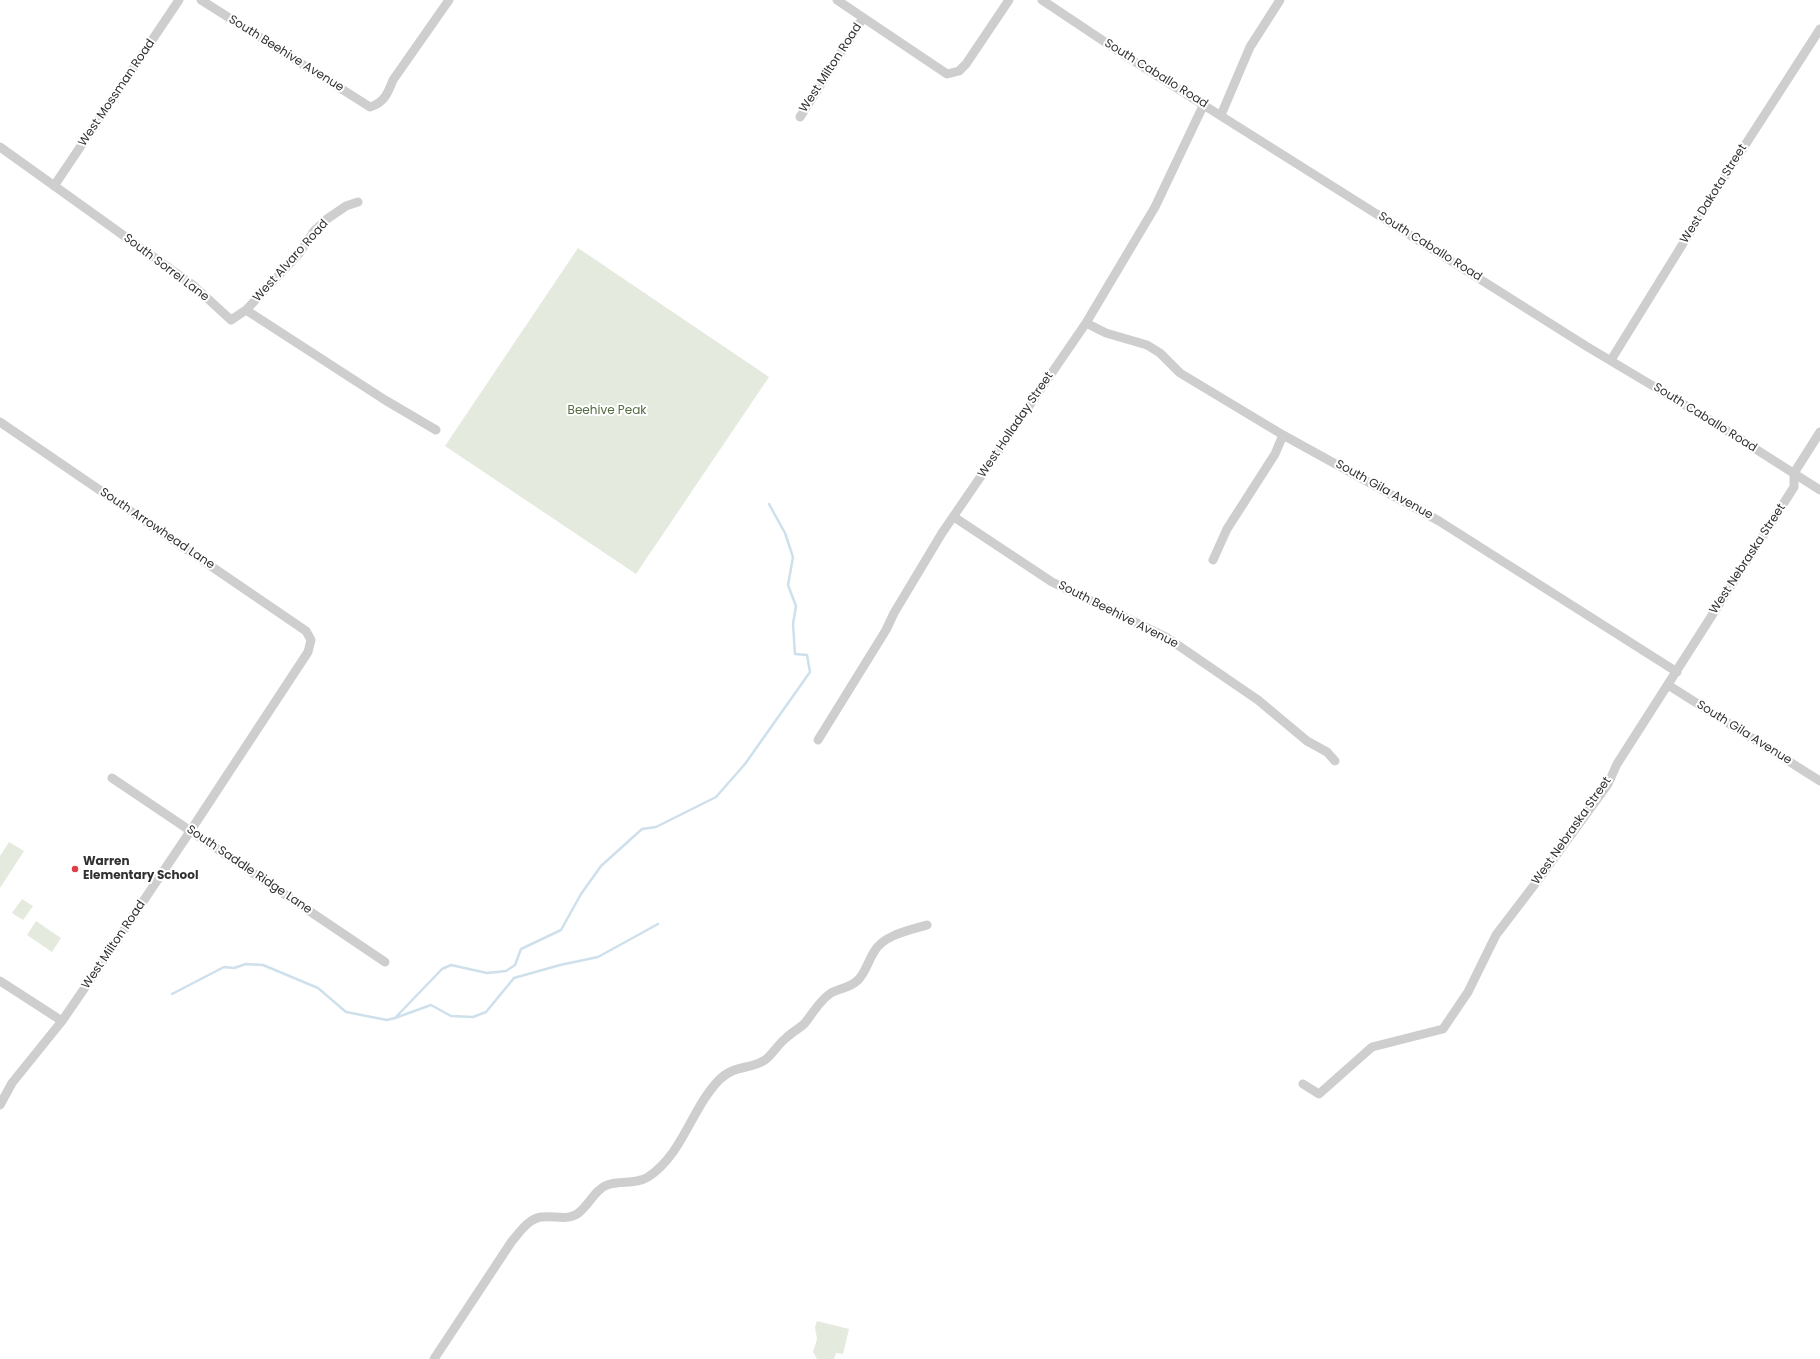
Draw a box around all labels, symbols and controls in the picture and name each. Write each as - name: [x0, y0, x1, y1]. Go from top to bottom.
- street label: South Beehive Avenue: [226, 13, 346, 95]
- street label: West Milton Road: [797, 21, 865, 115]
- street label: South Caballo Road: [1102, 36, 1210, 112]
- street label: West Mossman Road: [76, 37, 158, 149]
- street label: West Dakota Street: [1678, 142, 1750, 246]
- street label: South Caballo Road: [1376, 209, 1484, 285]
- street label: West Alvaro Road: [250, 217, 332, 305]
- street label: South Sorrel Lane: [120, 231, 212, 305]
- street label: West Holladay Street: [975, 369, 1057, 481]
- street label: South Caballo Road: [1651, 380, 1759, 456]
- park label: Beehive Peak: [568, 404, 646, 418]
- street label: South Gila Avenue: [1333, 457, 1435, 523]
- street label: South Arrowhead Lane: [97, 485, 217, 573]
- street label: West Nebraska Street: [1707, 501, 1789, 617]
- street label: South Beehive Avenue: [1055, 578, 1181, 652]
- street label: South Gila Avenue: [1694, 698, 1794, 768]
- street label: West Nebraska Street: [1529, 774, 1615, 888]
- street label: South Saddle Ridge Lane: [184, 823, 314, 917]
- place label: Warren Elementary School: [83, 855, 198, 883]
- marker: Warren Elementary School: [70, 864, 80, 874]
- street label: West Milton Road: [79, 898, 149, 992]

